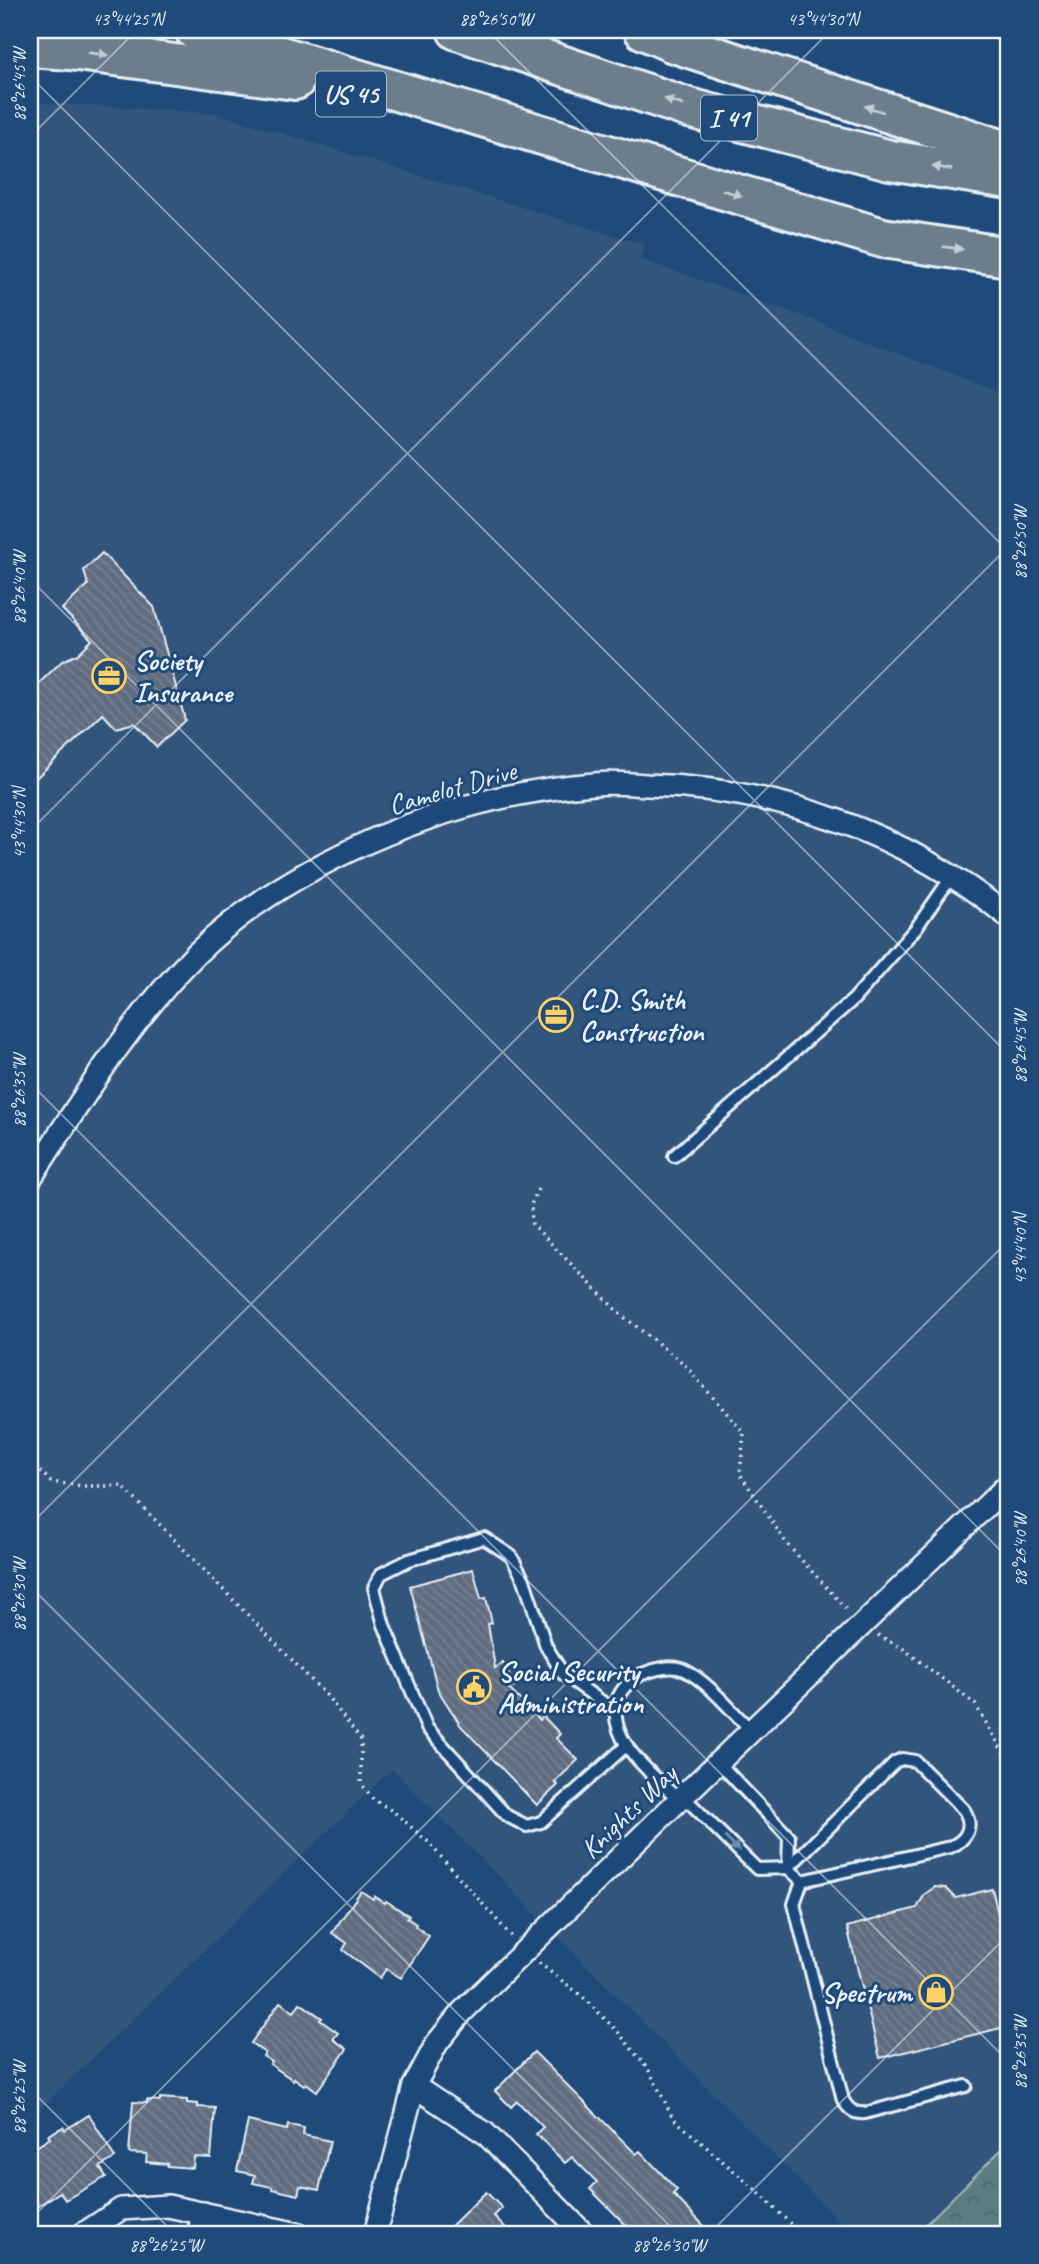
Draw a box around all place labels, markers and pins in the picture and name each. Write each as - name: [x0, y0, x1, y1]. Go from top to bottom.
- place label: Society Insurance: [134, 643, 235, 710]
- office icon: Society Insurance: [90, 657, 128, 695]
- place label: C.D. Smith Construction: [580, 982, 705, 1049]
- office icon: C.D. Smith Construction: [537, 996, 575, 1034]
- place label: Social Security Administration: [498, 1654, 644, 1721]
- public building icon: Social Security Administration: [455, 1668, 493, 1706]
- shop icon: Spectrum: [917, 1973, 955, 2011]
- place label: Spectrum: [821, 1975, 914, 2010]

